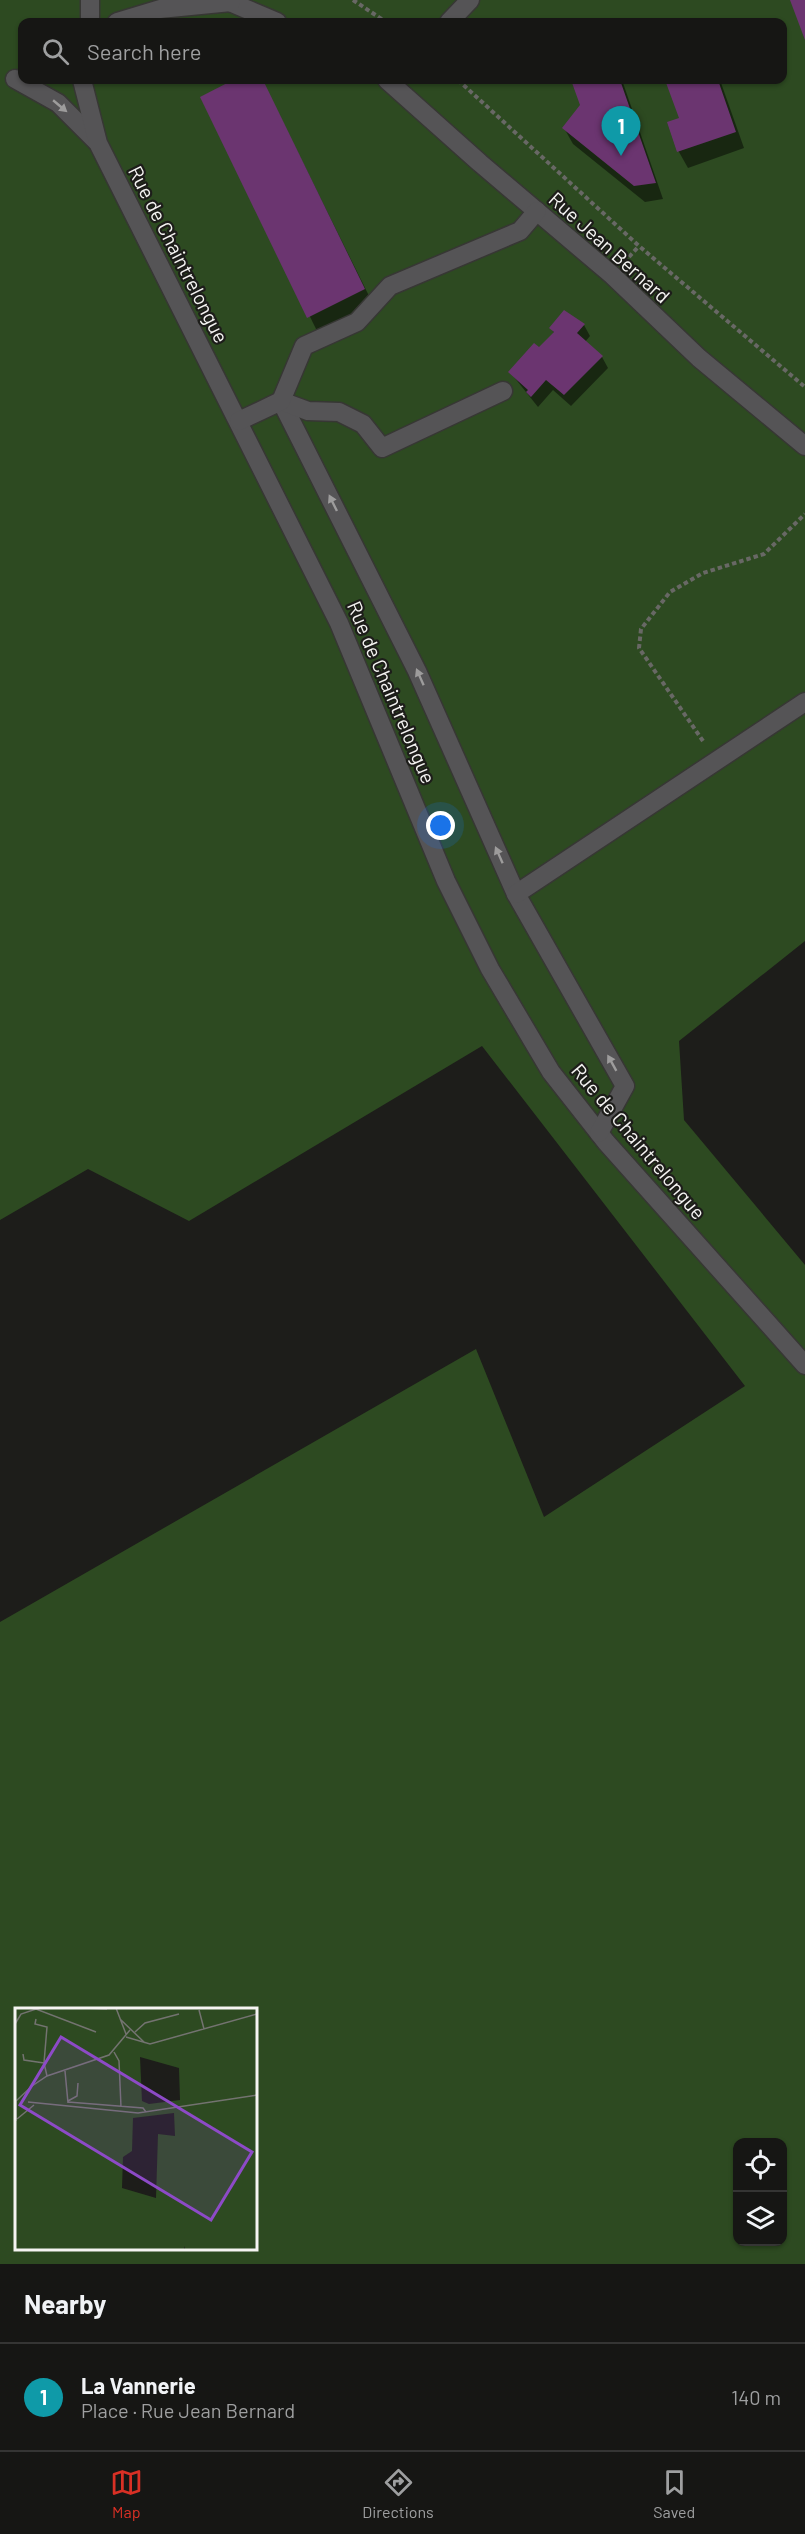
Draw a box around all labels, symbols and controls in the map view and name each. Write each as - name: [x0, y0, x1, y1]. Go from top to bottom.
- search box: [18, 18, 787, 84]
- icon: search: [39, 35, 72, 68]
- text: Search here: [87, 38, 201, 64]
- one-way arrow: [52, 100, 68, 113]
- pin: 1: [602, 106, 640, 156]
- street label: Rue de Chaintrelongue: [124, 161, 234, 347]
- street label: Rue Jean Bernard: [545, 186, 675, 308]
- one-way arrow: [328, 494, 338, 511]
- street label: Rue de Chaintrelongue: [343, 597, 441, 787]
- one-way arrow: [415, 669, 424, 686]
- your location: [426, 811, 455, 840]
- one-way arrow: [494, 846, 504, 864]
- one-way arrow: [607, 1055, 617, 1072]
- street label: Rue de Chaintrelongue: [567, 1058, 711, 1224]
- inset map: [15, 2008, 256, 2249]
- map controls: [733, 2138, 787, 2246]
- button: locate: [733, 2138, 787, 2192]
- button: layers: [733, 2192, 787, 2246]
- text: Nearby: [24, 2288, 106, 2319]
- text: La Vannerie: [81, 2372, 196, 2398]
- text: 1: [40, 2385, 47, 2409]
- text: 140 m: [731, 2385, 781, 2409]
- text: Place · Rue Jean Bernard: [81, 2398, 295, 2422]
- tab: Map: [110, 2466, 143, 2521]
- tab: Directions: [362, 2466, 434, 2521]
- tab: Saved: [653, 2466, 695, 2521]

